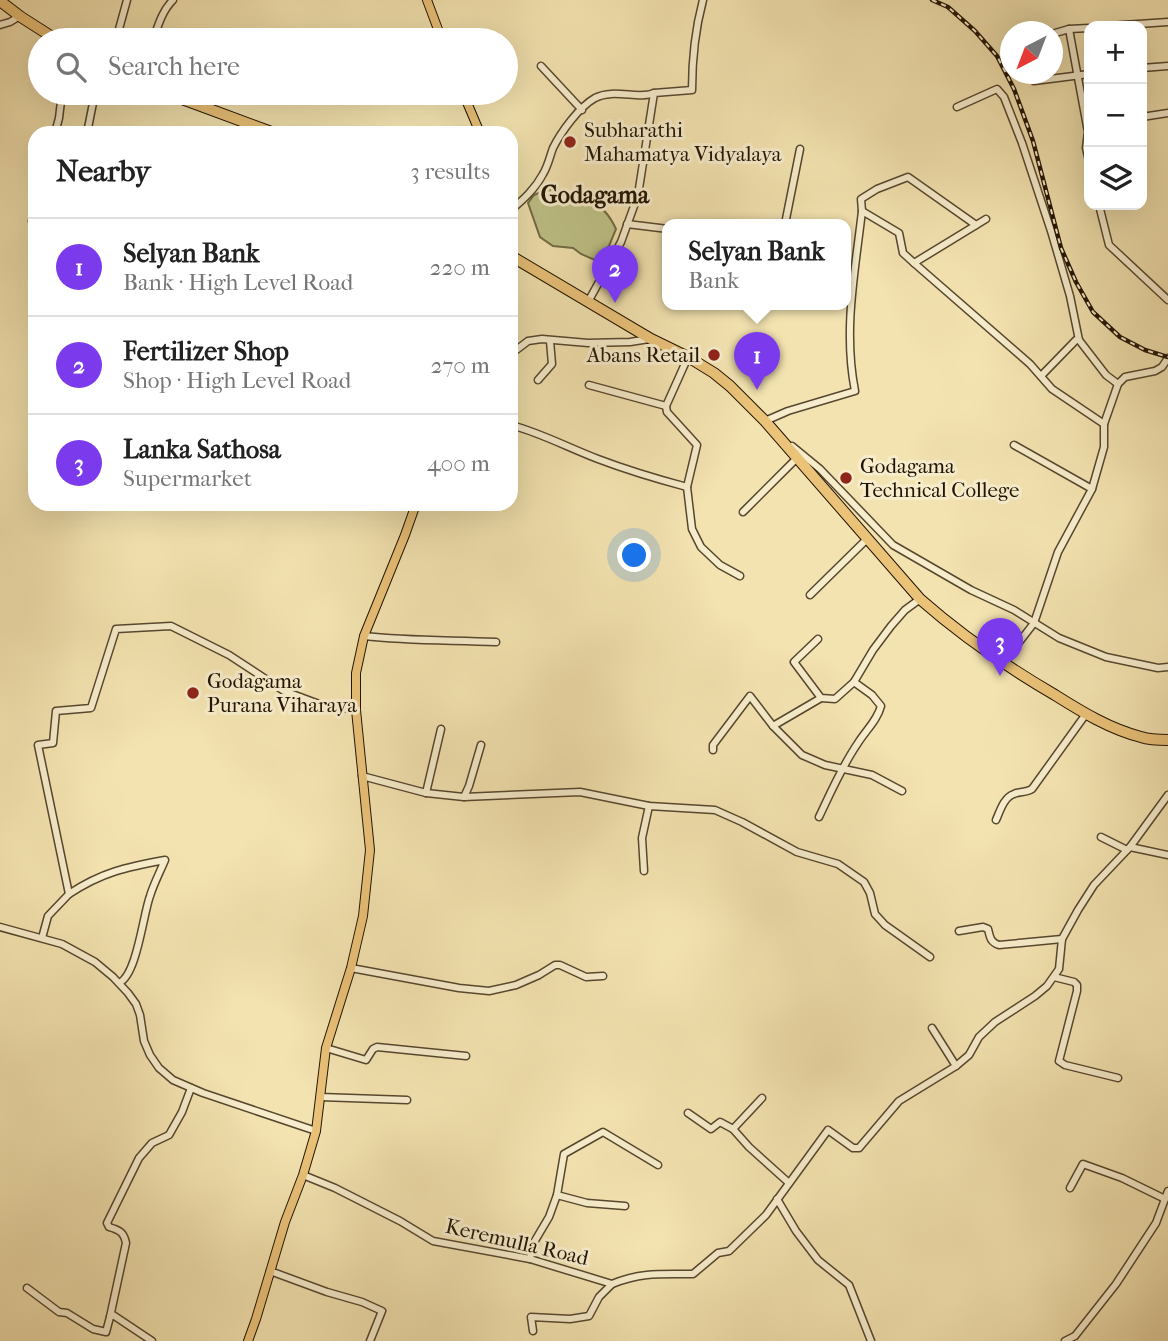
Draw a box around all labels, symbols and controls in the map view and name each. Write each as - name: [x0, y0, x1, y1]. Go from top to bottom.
- north arrow: [1000, 21, 1063, 84]
- map controls: [1084, 21, 1147, 210]
- button: +: [1084, 21, 1147, 84]
- search box: [28, 28, 518, 105]
- icon: search: [52, 48, 90, 86]
- text: Search here: [108, 51, 240, 82]
- button: −: [1084, 84, 1147, 147]
- place label: Subharathi Mahamatya Vidyalaya: [584, 118, 782, 166]
- marker: Subharathi Mahamatya Vidyalaya: [562, 134, 578, 150]
- button: layers: [1084, 147, 1147, 210]
- text: Nearby: [56, 154, 151, 189]
- text: 3 results: [410, 158, 490, 185]
- district label: Godagama: [541, 181, 650, 209]
- popup: [662, 219, 851, 310]
- text: Selyan Bank: [688, 236, 825, 267]
- text: Selyan Bank: [123, 238, 260, 269]
- pin: 2: [592, 245, 638, 303]
- text: 1: [75, 254, 83, 281]
- text: 220 m: [430, 254, 490, 281]
- text: Bank: [688, 267, 739, 294]
- text: Bank · High Level Road: [123, 269, 353, 296]
- pin: 1: [734, 332, 780, 390]
- text: Fertilizer Shop: [123, 336, 289, 367]
- place label: Abans Retail: [586, 343, 700, 367]
- marker: Abans Retail: [706, 347, 722, 363]
- text: 2: [73, 352, 85, 379]
- text: 270 m: [430, 352, 490, 379]
- text: Shop · High Level Road: [123, 367, 351, 394]
- text: Lanka Sathosa: [123, 434, 281, 465]
- text: 3: [74, 450, 84, 477]
- text: 400 m: [427, 450, 490, 477]
- place label: Godagama Technical College: [860, 454, 1019, 502]
- text: Supermarket: [123, 465, 252, 492]
- marker: Godagama Technical College: [838, 470, 854, 486]
- your location: [617, 538, 651, 572]
- pin: 3: [977, 618, 1023, 676]
- place label: Godagama Purana Viharaya: [207, 669, 357, 717]
- marker: Godagama Purana Viharaya: [185, 685, 201, 701]
- street label: Keremulla Road: [443, 1214, 591, 1270]

